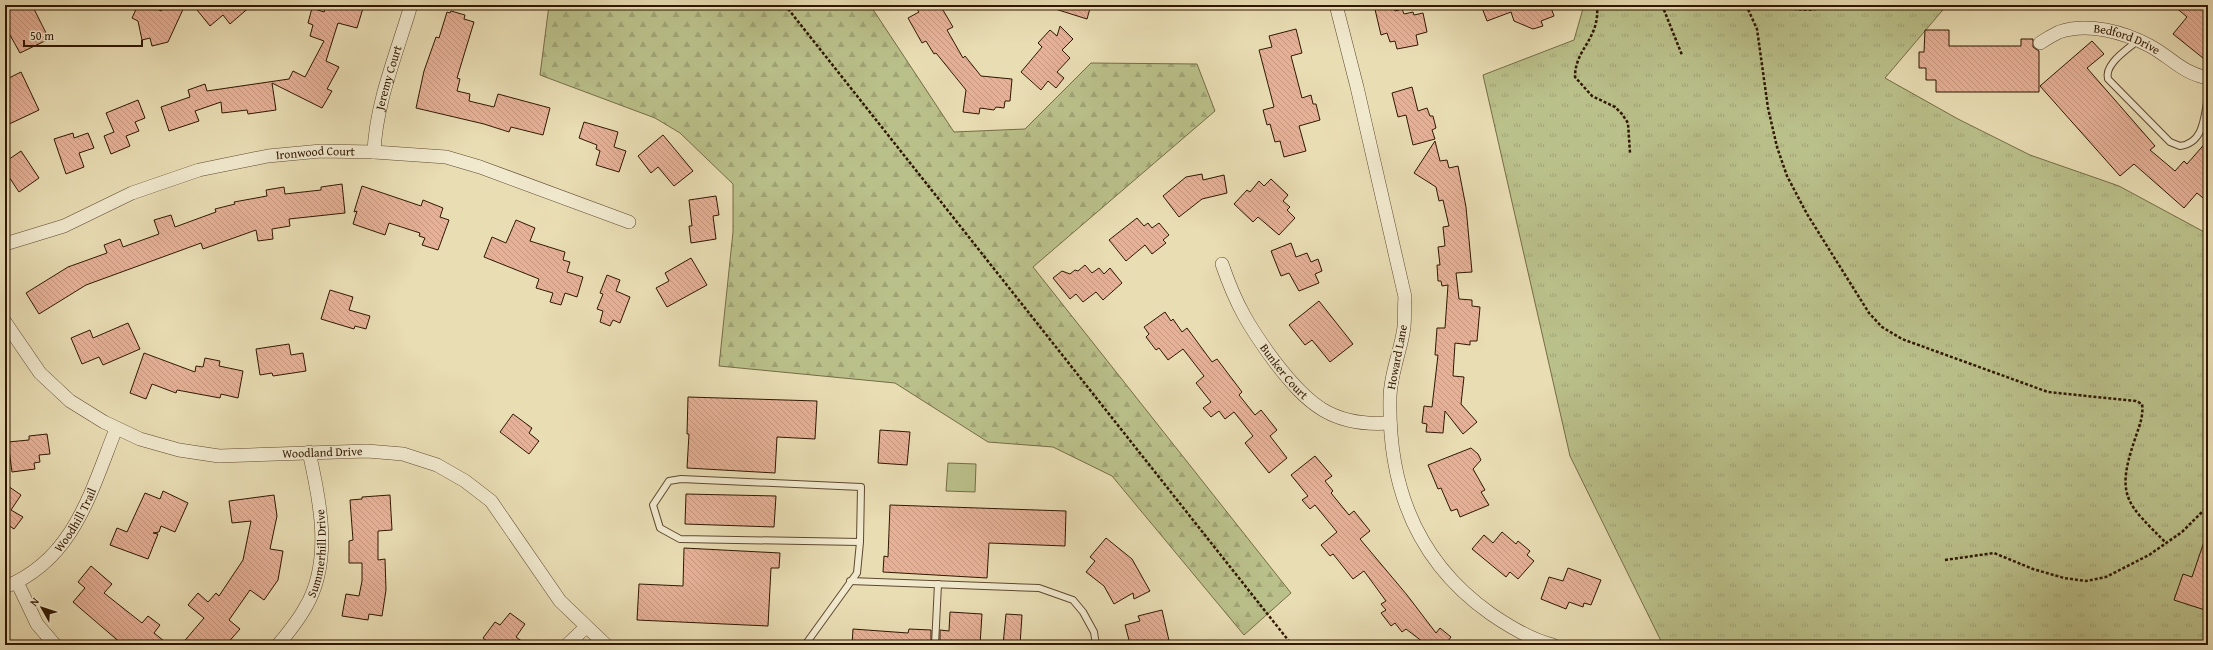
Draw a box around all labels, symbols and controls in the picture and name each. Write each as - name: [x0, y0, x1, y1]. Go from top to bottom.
- street label: Bedford Drive: [2093, 19, 2164, 58]
- scale bar: [24, 22, 142, 48]
- text: 50 m: [30, 27, 54, 44]
- street label: Jeremy Court: [370, 42, 406, 113]
- street label: Ironwood Court: [275, 142, 356, 163]
- street label: Howard Lane: [1382, 323, 1411, 391]
- street label: Bunker Court: [1256, 340, 1313, 404]
- street label: Woodland Drive: [282, 442, 363, 462]
- street label: Woodhill Trail: [50, 484, 100, 555]
- street label: Summerhill Drive: [303, 508, 330, 600]
- north arrow: [22, 588, 62, 628]
- text: N: [26, 593, 43, 610]

